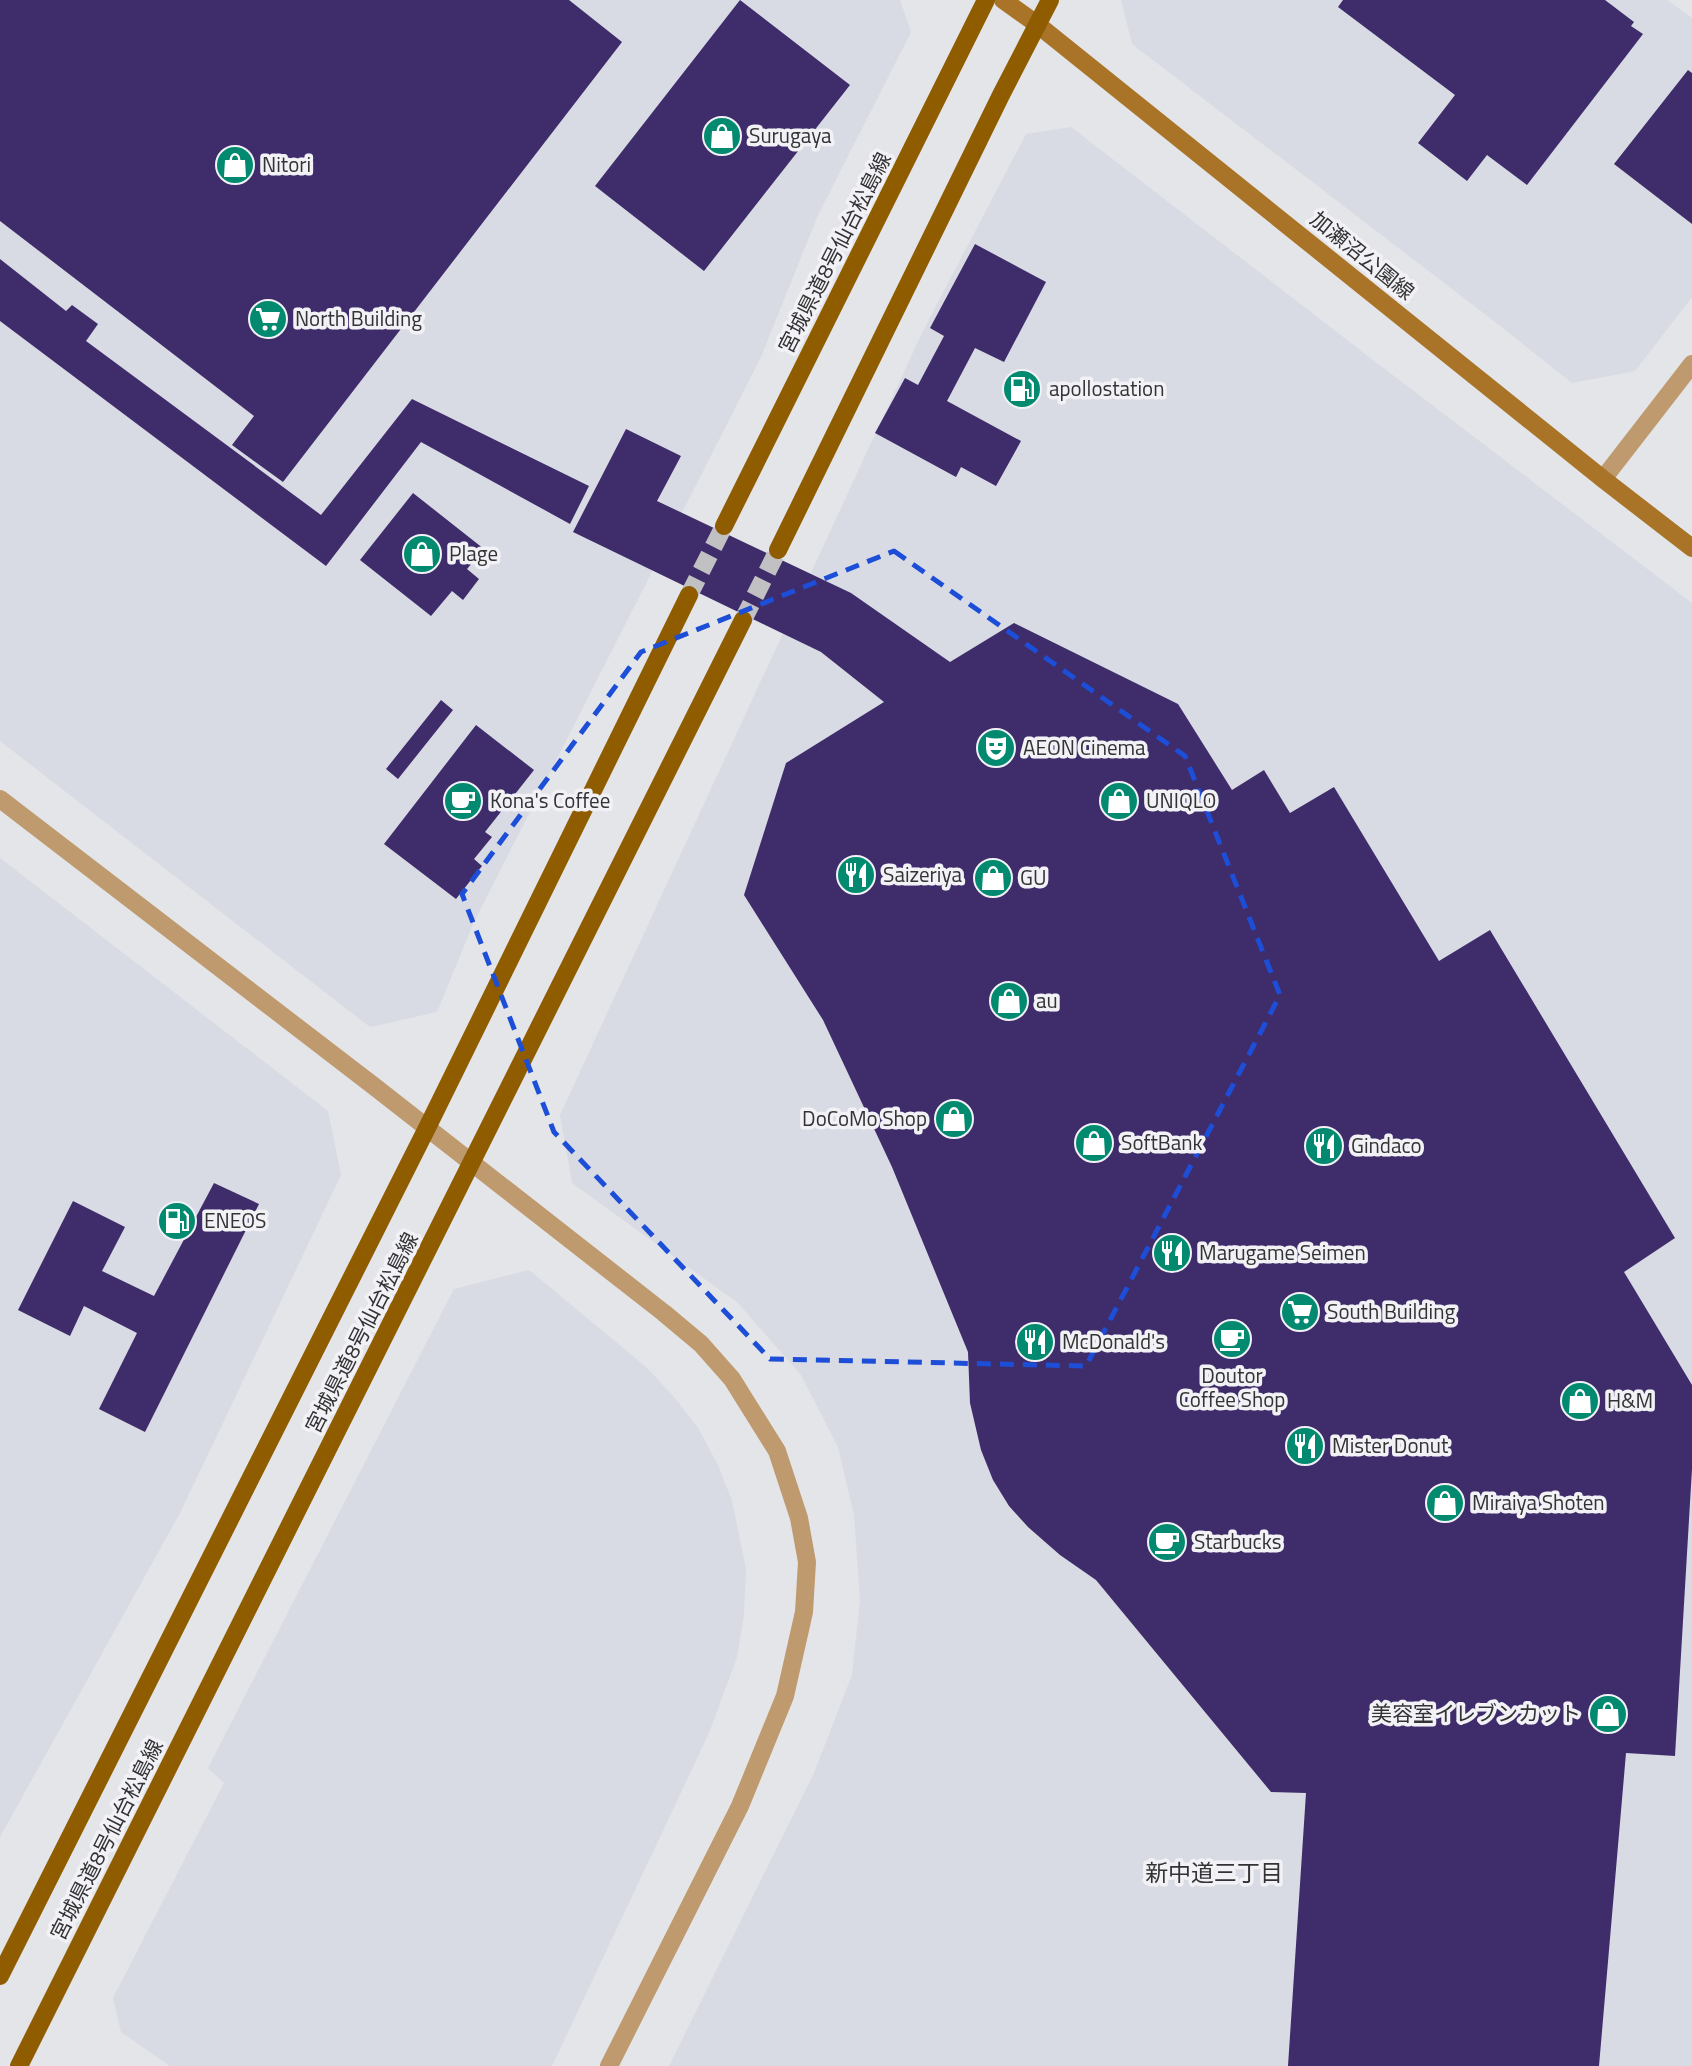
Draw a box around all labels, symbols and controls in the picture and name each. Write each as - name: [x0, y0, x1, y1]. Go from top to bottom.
- shop icon: Surugaya: [701, 115, 743, 157]
- place label: Surugaya: [749, 119, 832, 151]
- shop icon: Nitori: [214, 144, 256, 186]
- street label: 宮城県道8号仙台松島線: [770, 146, 899, 359]
- place label: Nitori: [262, 148, 311, 180]
- street label: 加瀬沼公園線: [1304, 203, 1422, 307]
- supermarket icon: North Building: [247, 298, 289, 340]
- place label: North Building: [295, 302, 422, 334]
- fuel station icon: apollostation: [1001, 368, 1043, 410]
- place label: apollostation: [1049, 372, 1164, 404]
- shop icon: Plage: [401, 533, 443, 575]
- place label: Plage: [449, 537, 498, 569]
- theatre icon: AEON Cinema: [975, 727, 1017, 769]
- place label: AEON Cinema: [1023, 731, 1146, 763]
- cafe icon: Kona's Coffee: [442, 780, 484, 822]
- shop icon: UNIQLO: [1098, 780, 1140, 822]
- place label: Kona's Coffee: [490, 784, 610, 816]
- place label: UNIQLO: [1146, 784, 1216, 816]
- restaurant icon: Saizeriya: [835, 854, 877, 896]
- shop icon: GU: [972, 857, 1014, 899]
- place label: Saizeriya: [883, 858, 962, 890]
- place label: GU: [1020, 861, 1046, 893]
- shop icon: au: [988, 980, 1030, 1022]
- place label: au: [1036, 984, 1058, 1016]
- shop icon: DoCoMo Shop: [933, 1098, 975, 1140]
- place label: DoCoMo Shop: [802, 1102, 927, 1134]
- shop icon: SoftBank: [1073, 1122, 1115, 1164]
- restaurant icon: Gindaco: [1303, 1125, 1345, 1167]
- place label: SoftBank: [1121, 1126, 1203, 1158]
- place label: Gindaco: [1351, 1129, 1422, 1161]
- fuel station icon: ENEOS: [156, 1200, 198, 1242]
- place label: ENEOS: [204, 1204, 267, 1236]
- street label: 宮城県道8号仙台松島線: [297, 1226, 426, 1439]
- restaurant icon: Marugame Seimen: [1151, 1232, 1193, 1274]
- place label: Marugame Seimen: [1199, 1236, 1366, 1268]
- supermarket icon: South Building: [1279, 1291, 1321, 1333]
- place label: South Building: [1327, 1295, 1455, 1327]
- cafe icon: Doutor Coffee Shop: [1211, 1318, 1253, 1360]
- restaurant icon: McDonald's: [1014, 1321, 1056, 1363]
- place label: McDonald's: [1062, 1325, 1165, 1357]
- place label: Doutor Coffee Shop: [1179, 1359, 1285, 1415]
- shop icon: H&M: [1559, 1380, 1601, 1422]
- place label: H&M: [1607, 1384, 1653, 1416]
- restaurant icon: Mister Donut: [1284, 1425, 1326, 1467]
- place label: Mister Donut: [1332, 1429, 1449, 1461]
- shop icon: Miraiya Shoten: [1424, 1482, 1466, 1524]
- place label: Miraiya Shoten: [1472, 1486, 1605, 1518]
- cafe icon: Starbucks: [1146, 1521, 1188, 1563]
- place label: Starbucks: [1194, 1525, 1282, 1557]
- shop icon: 美容室イレブンカット: [1587, 1693, 1629, 1735]
- place label: 美容室イレブンカット: [1371, 1697, 1581, 1729]
- street label: 宮城県道8号仙台松島線: [42, 1733, 171, 1946]
- district label: 新中道三丁目: [1145, 1855, 1283, 1890]

